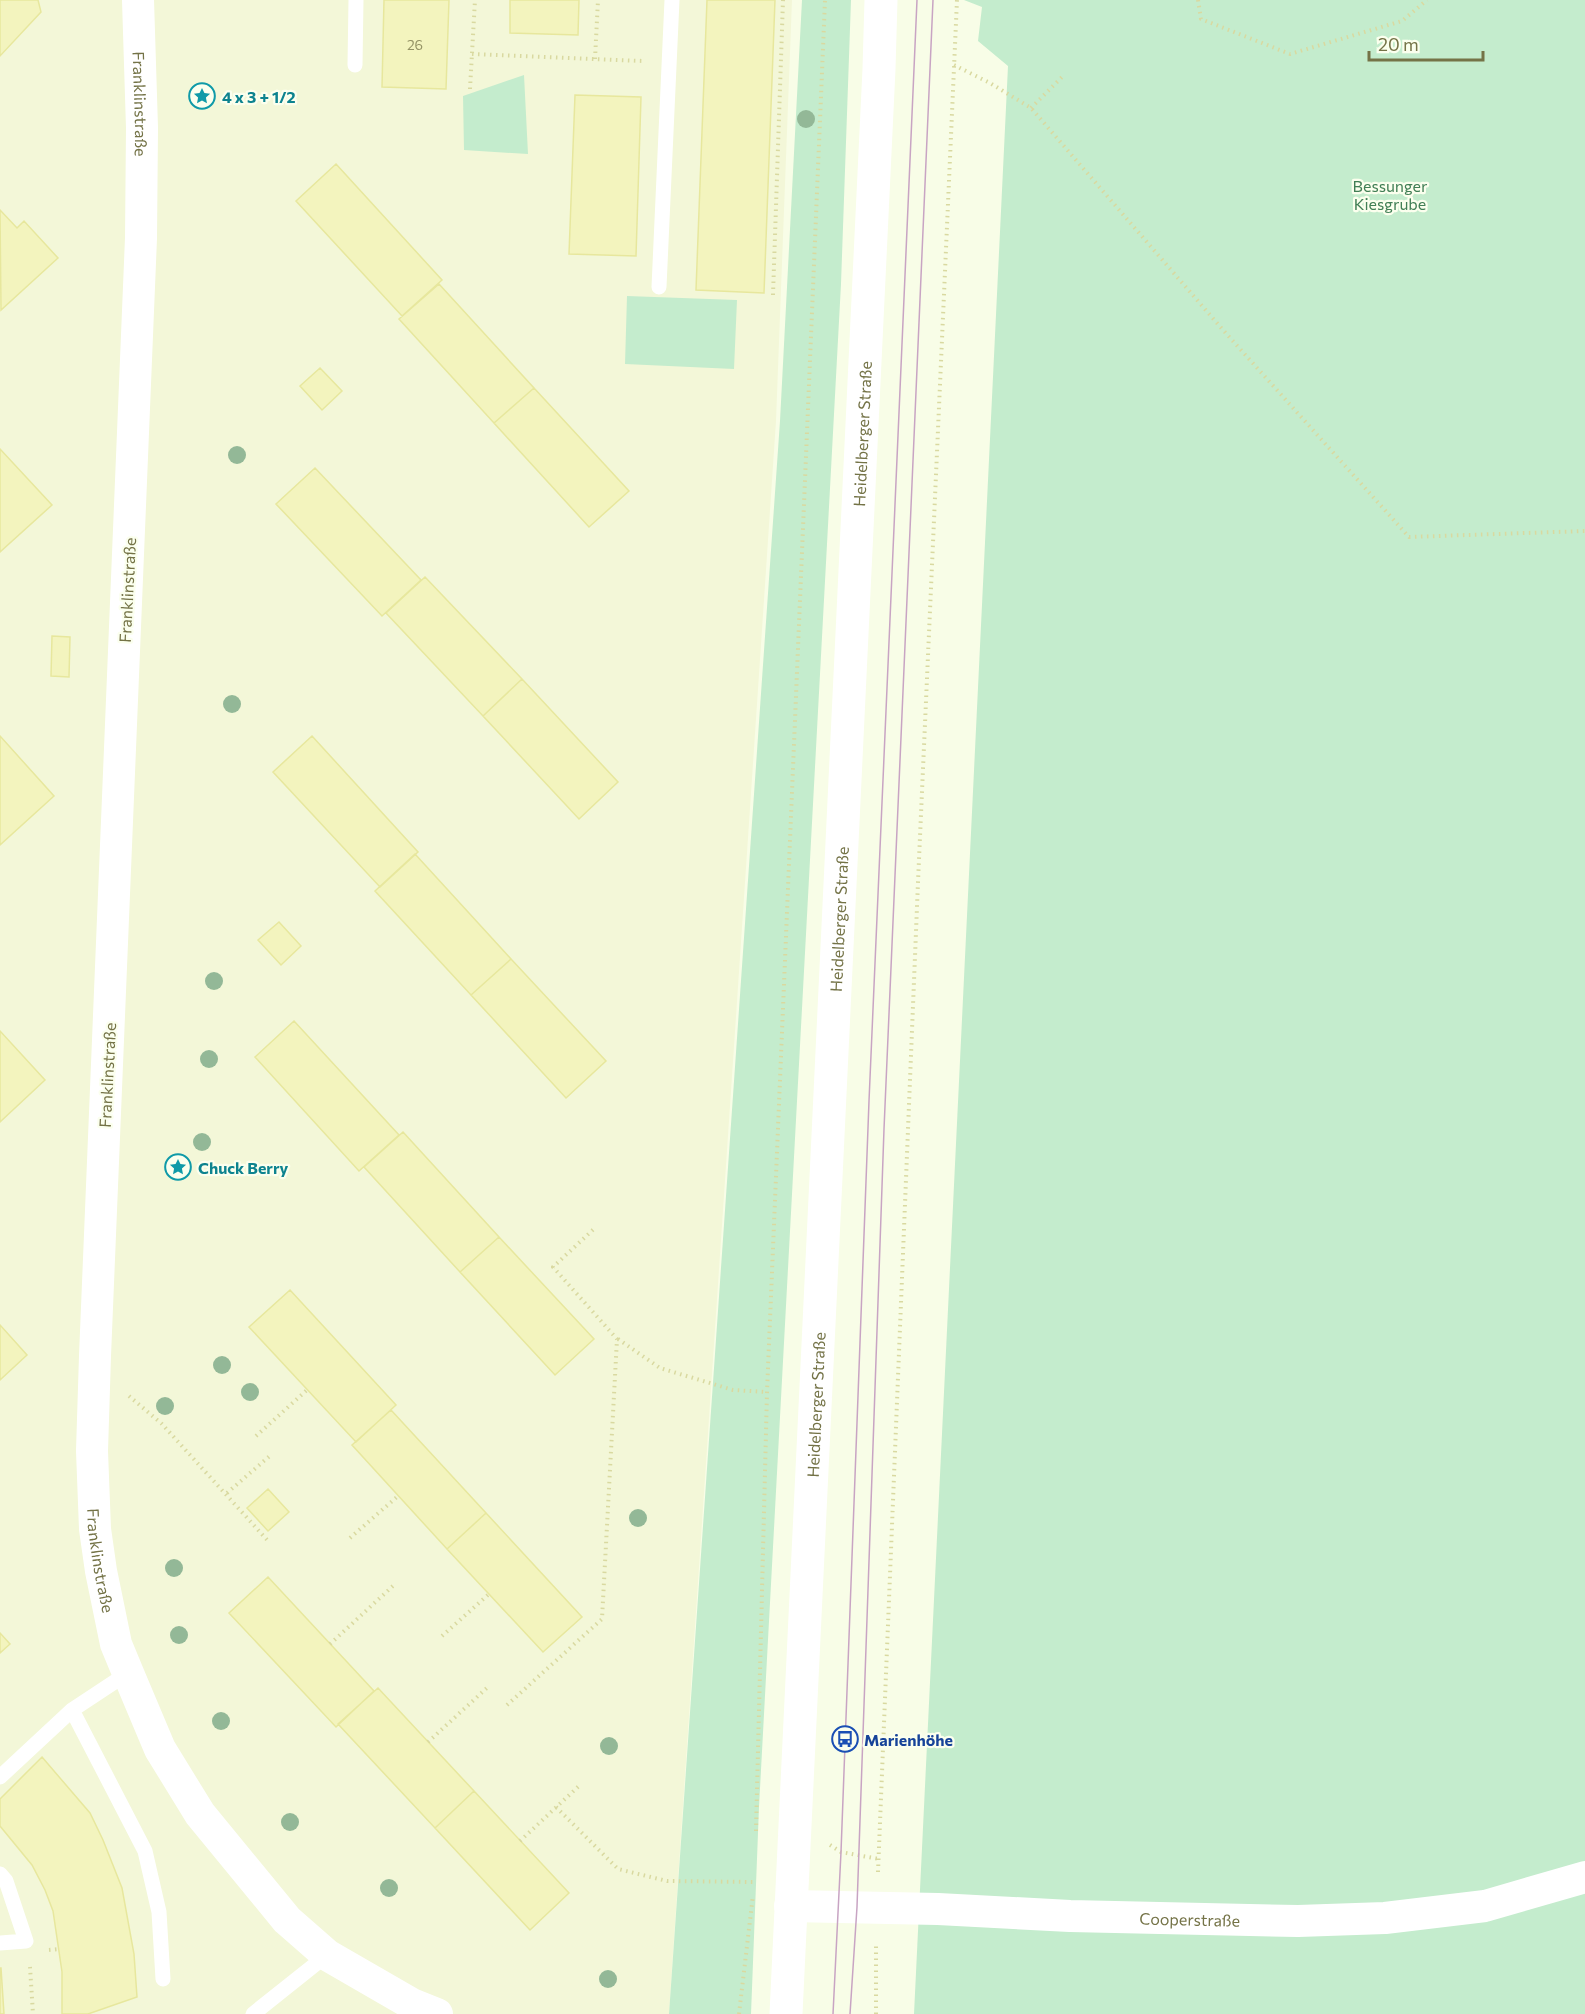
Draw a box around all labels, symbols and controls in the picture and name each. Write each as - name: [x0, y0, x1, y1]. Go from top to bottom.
- scale bar: [1369, 24, 1483, 62]
- text: 20 m: [1378, 33, 1419, 55]
- house number: 26: [407, 36, 423, 53]
- street label: Franklinstraße: [130, 51, 152, 157]
- place icon: 4 x 3 + 1/2: [187, 81, 217, 111]
- place label: 4 x 3 + 1/2: [222, 87, 296, 106]
- park label: Bessunger Kiesgrube: [1353, 176, 1428, 213]
- street label: Heidelberger Straße: [849, 361, 875, 507]
- street label: Franklinstraße: [115, 537, 139, 643]
- street label: Heidelberger Straße: [825, 846, 851, 992]
- street label: Franklinstraße: [95, 1022, 119, 1128]
- place icon: Chuck Berry: [163, 1152, 193, 1182]
- place label: Chuck Berry: [198, 1158, 289, 1177]
- street label: Heidelberger Straße: [802, 1331, 828, 1478]
- street label: Franklinstraße: [85, 1508, 119, 1614]
- bus stop icon: Marienhöhe: [830, 1724, 860, 1754]
- place label: Marienhöhe: [864, 1730, 953, 1749]
- street label: Cooperstraße: [1139, 1908, 1240, 1929]

